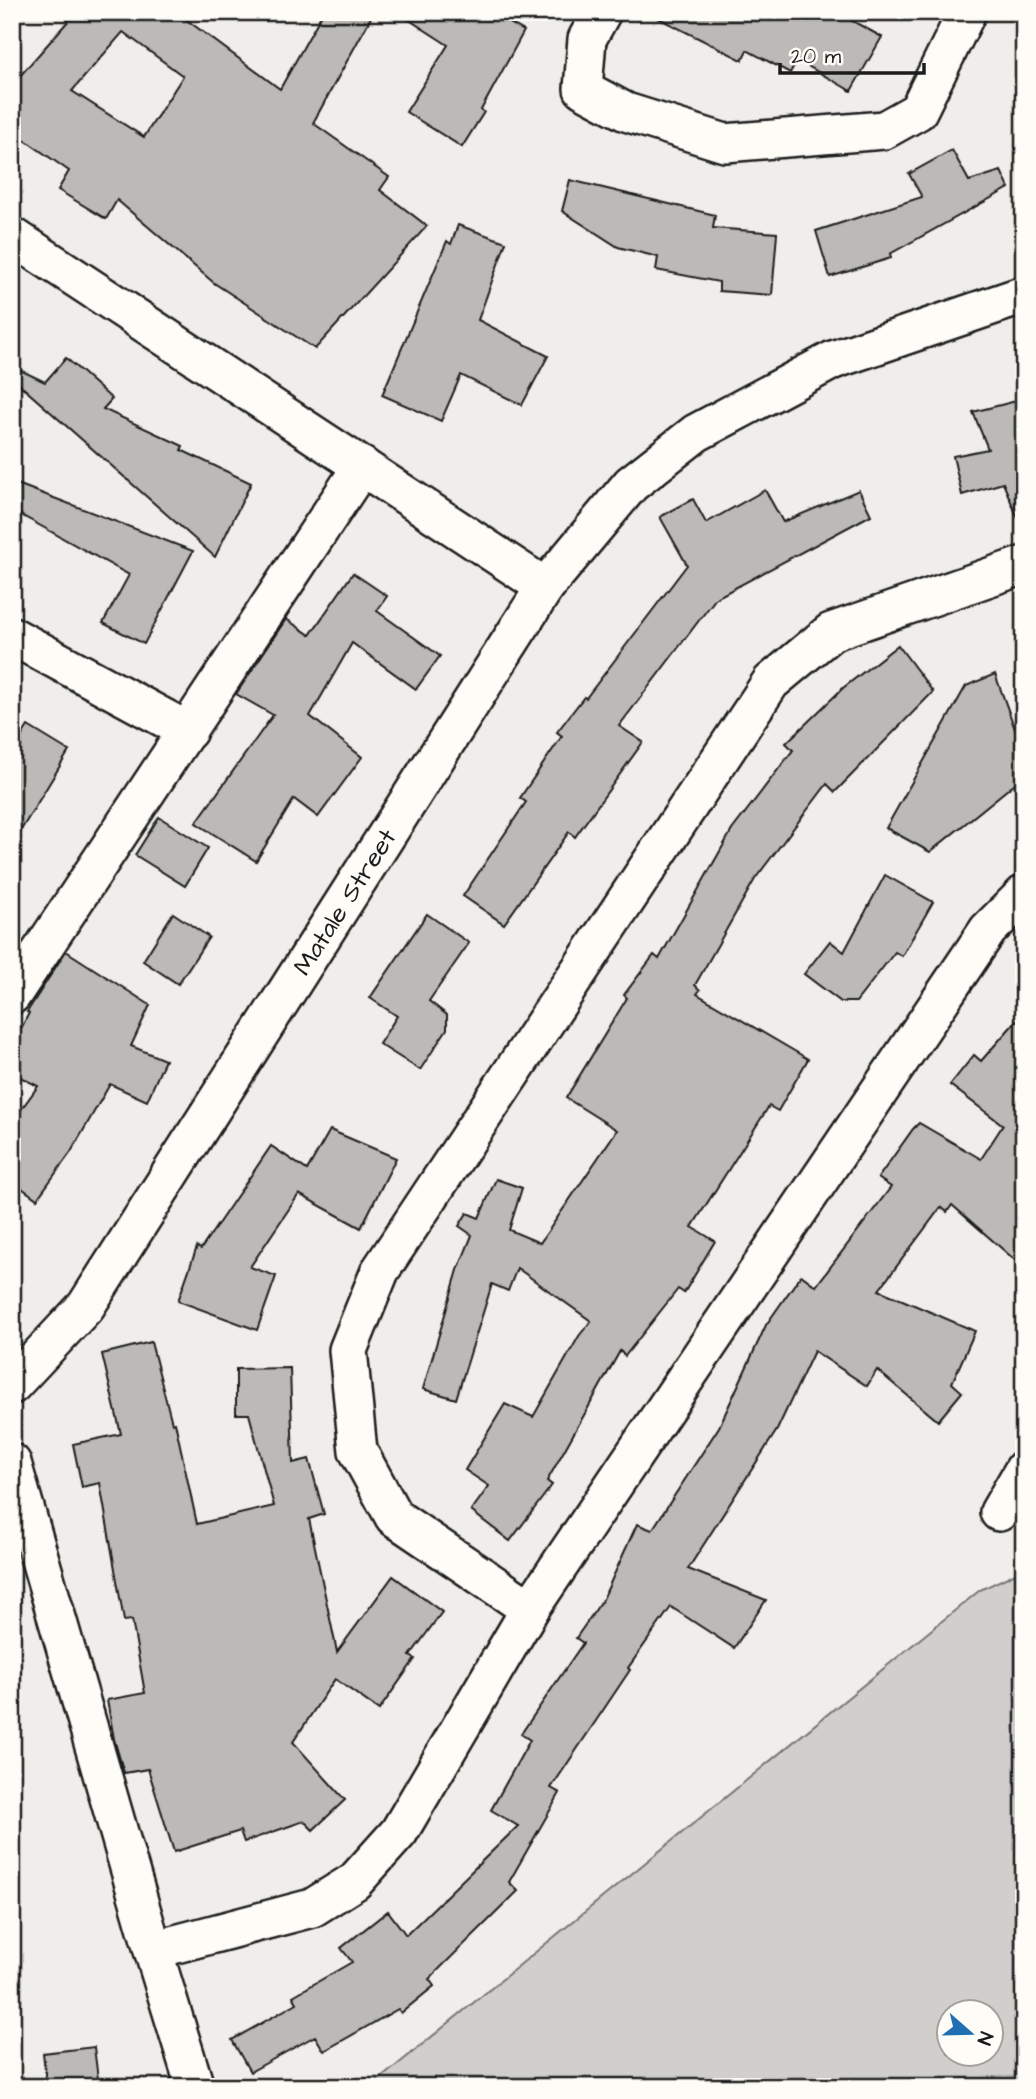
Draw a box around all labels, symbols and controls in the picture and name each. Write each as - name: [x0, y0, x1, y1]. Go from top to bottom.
- scale bar: [780, 32, 924, 76]
- text: 20 m: [791, 42, 842, 71]
- street label: Matale Street: [285, 822, 405, 982]
- north arrow: [934, 1997, 1004, 2068]
- text: N: [970, 2028, 999, 2049]

